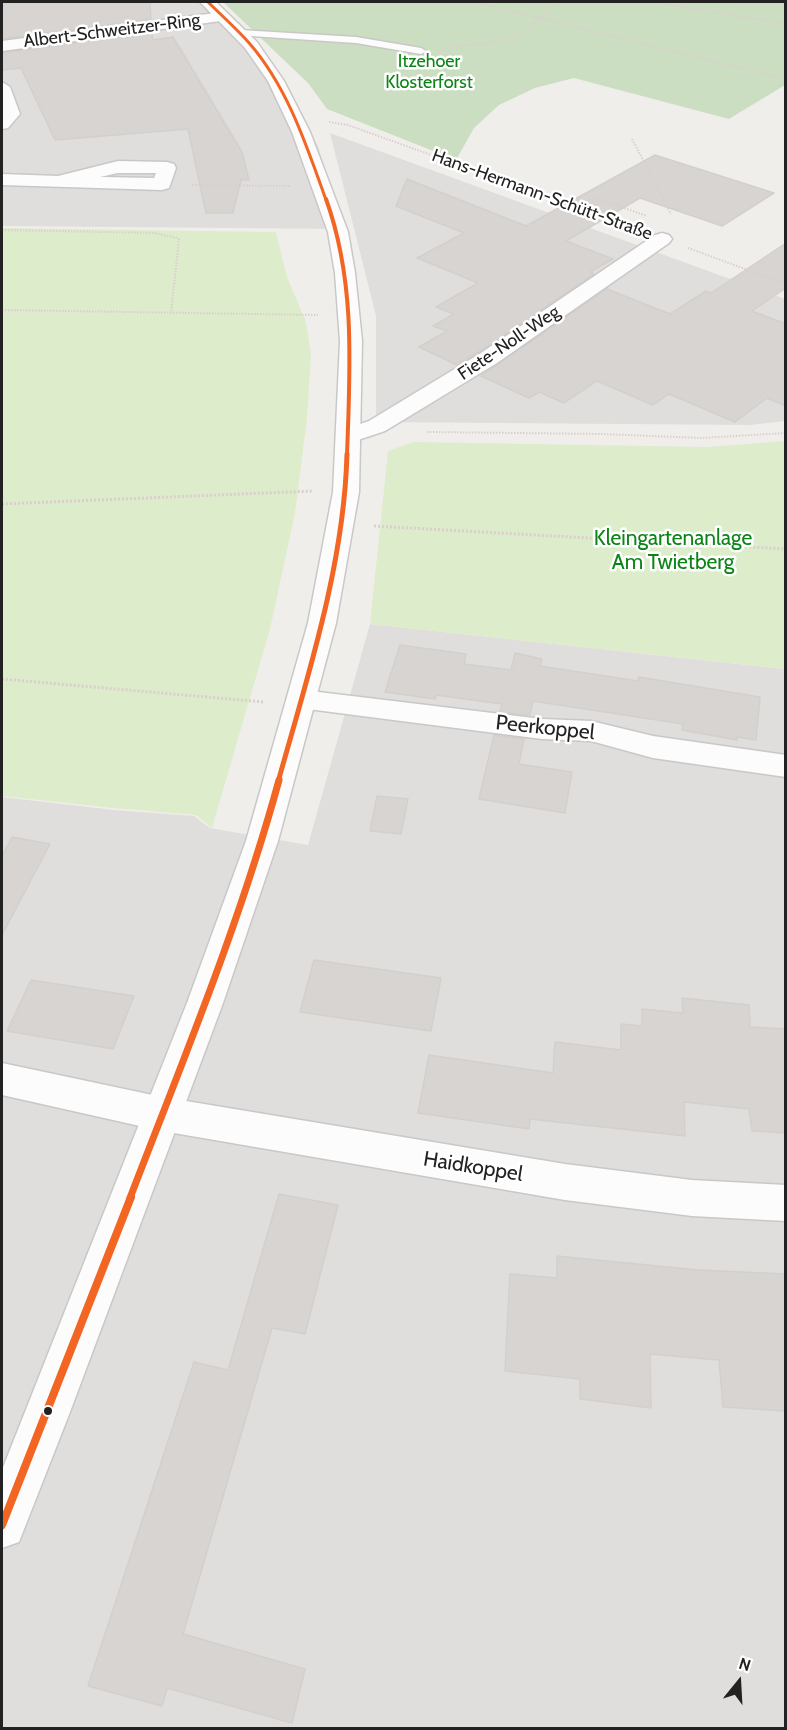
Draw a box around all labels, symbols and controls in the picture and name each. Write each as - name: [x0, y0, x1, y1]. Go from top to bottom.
- street label: Albert-Schweitzer-Ring: [22, 9, 202, 53]
- park label: Itzehoer Klosterforst: [385, 51, 473, 94]
- street label: Hans-Hermann-Schütt-Straße: [429, 145, 655, 245]
- street label: Fiete-Noll-Weg: [454, 301, 564, 385]
- park label: Kleingartenanlage Am Twietberg: [594, 526, 752, 576]
- street label: Peerkoppel: [494, 710, 596, 746]
- street label: Haidkoppel: [421, 1147, 525, 1187]
- unlabelled marker: [42, 1405, 54, 1417]
- north arrow: [709, 1652, 769, 1712]
- text: N: [736, 1654, 753, 1675]

